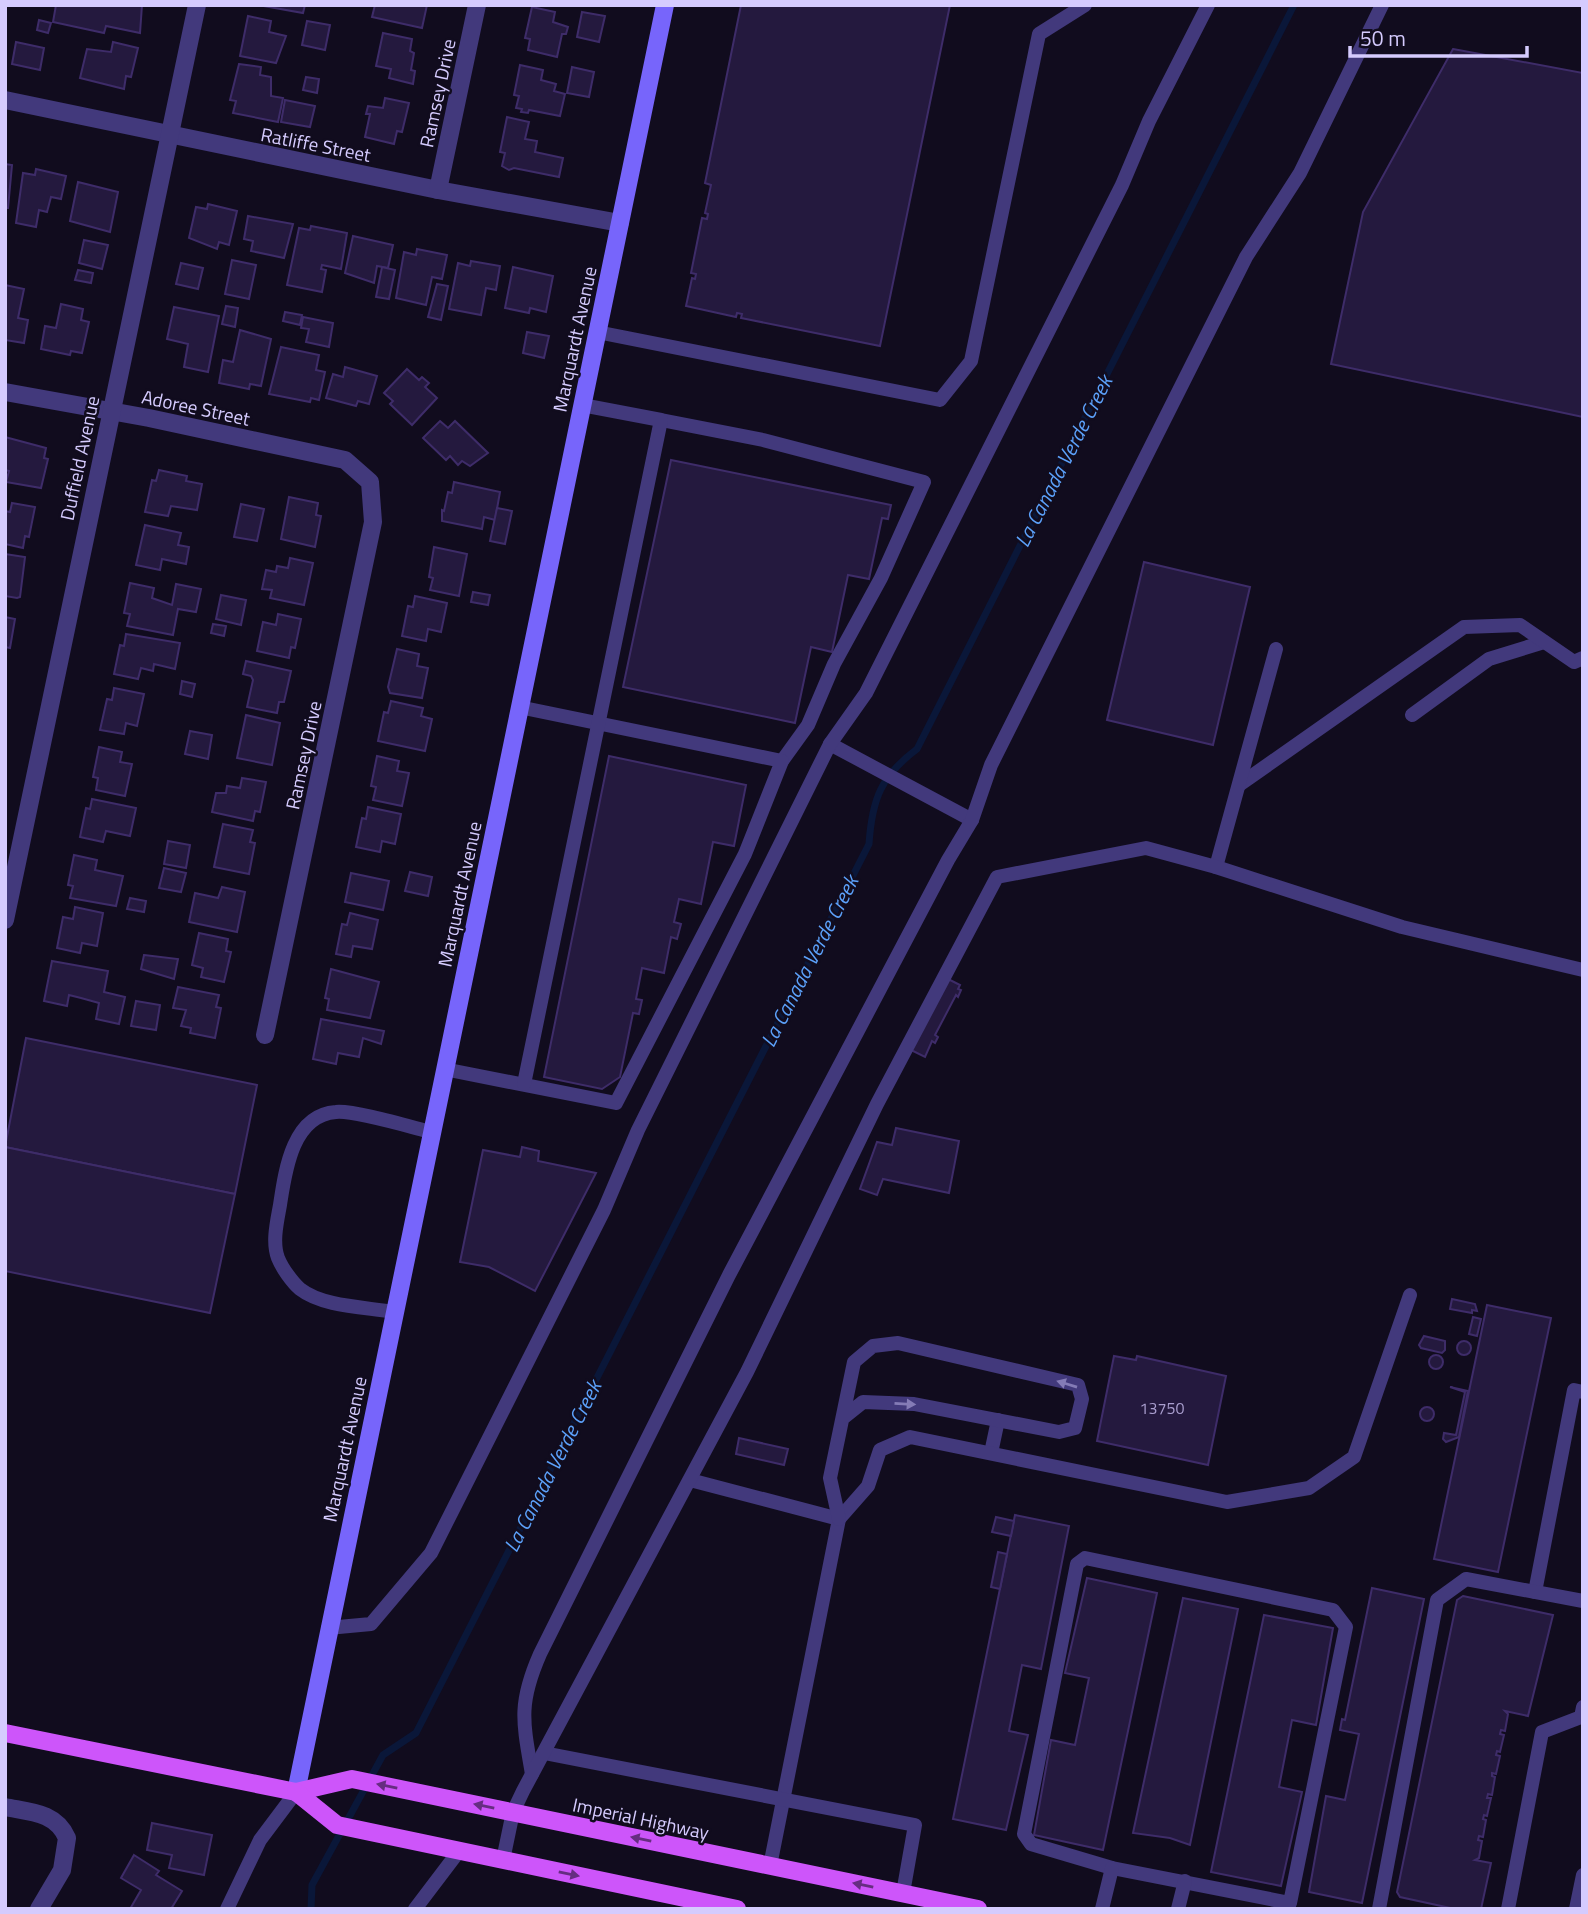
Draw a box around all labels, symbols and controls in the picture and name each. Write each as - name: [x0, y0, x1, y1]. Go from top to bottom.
- scale bar: [1350, 14, 1527, 58]
- text: 50 m: [1360, 22, 1406, 54]
- street label: Ramsey Drive: [411, 36, 463, 150]
- street label: Ratliffe Street: [258, 119, 374, 169]
- street label: Marquardt Avenue: [544, 264, 604, 414]
- water label: La Canada Verde Creek: [1006, 367, 1121, 552]
- street label: Adoree Street: [139, 381, 253, 433]
- street label: Duffield Avenue: [52, 393, 106, 523]
- street label: Ramsey Drive: [277, 698, 329, 812]
- street label: Marquardt Avenue: [429, 819, 489, 969]
- water label: La Canada Verde Creek: [752, 867, 867, 1052]
- water label: La Canada Verde Creek: [495, 1372, 610, 1557]
- street label: Marquardt Avenue: [314, 1374, 374, 1524]
- one-way arrow: [1056, 1378, 1077, 1388]
- house number: 13750: [1140, 1396, 1184, 1420]
- one-way arrow: [894, 1398, 916, 1409]
- one-way arrow: [376, 1781, 398, 1792]
- street label: Imperial Highway: [570, 1789, 712, 1847]
- one-way arrow: [473, 1801, 495, 1812]
- one-way arrow: [630, 1833, 652, 1844]
- one-way arrow: [558, 1869, 580, 1880]
- one-way arrow: [852, 1880, 874, 1891]

